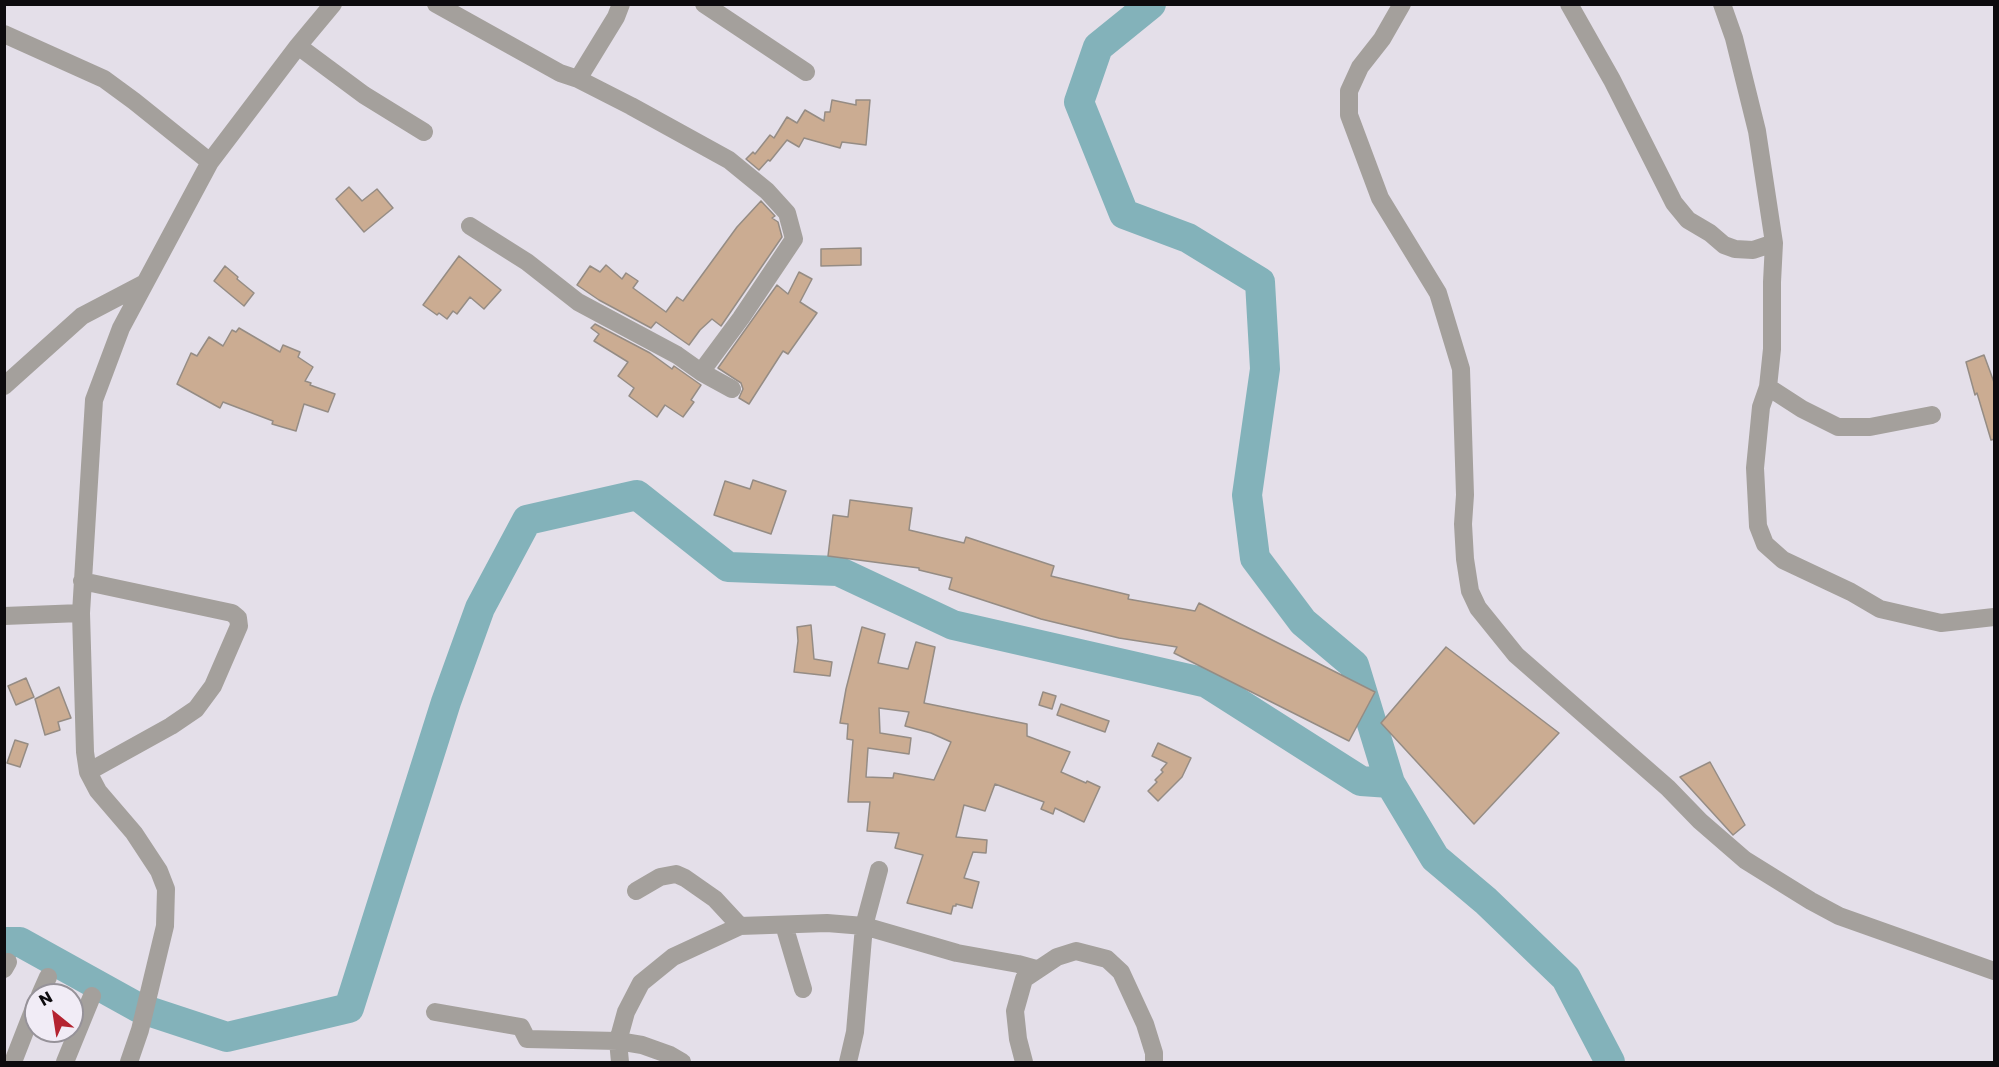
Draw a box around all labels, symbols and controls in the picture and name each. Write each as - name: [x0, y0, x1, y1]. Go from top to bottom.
- north arrow: [24, 983, 84, 1043]
- text: N: [35, 986, 57, 1012]

